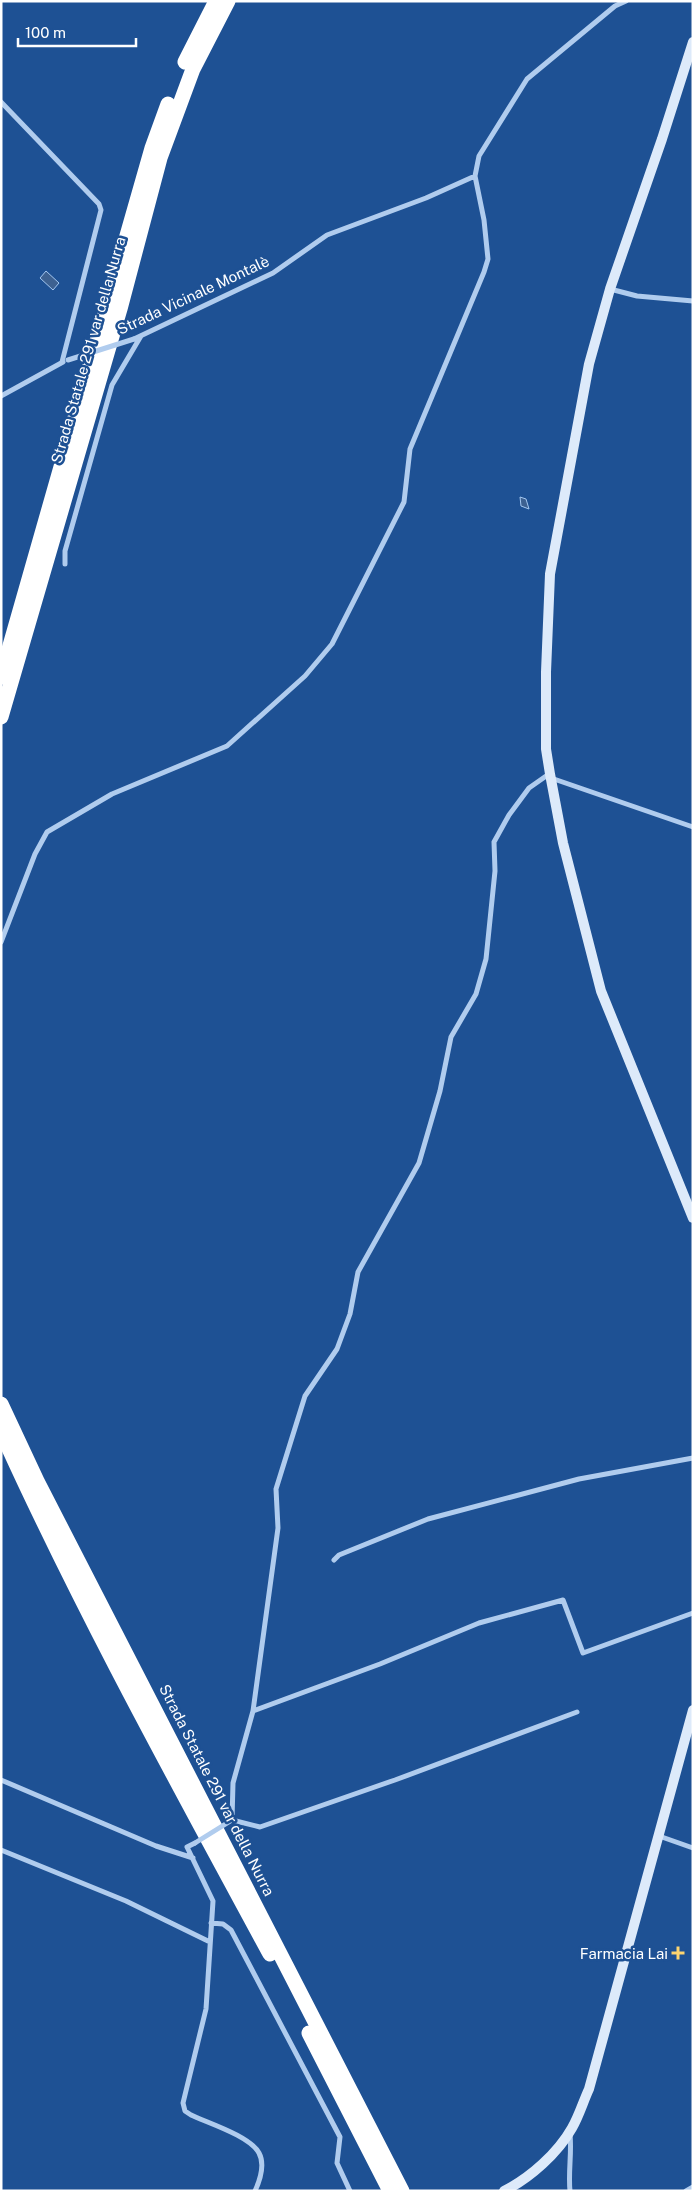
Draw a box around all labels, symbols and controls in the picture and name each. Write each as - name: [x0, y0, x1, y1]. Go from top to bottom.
- scale bar: [18, 15, 135, 47]
- text: 100 m: [25, 24, 66, 41]
- street label: Strada Statale 291 var della Nurra: [47, 235, 129, 465]
- street label: Strada Vicinale Montalè: [114, 252, 272, 338]
- street label: Strada Statale 291 var della Nurra: [156, 1681, 278, 1899]
- place label: Farmacia Lai: [580, 1945, 668, 1962]
- marker: Farmacia Lai: [672, 1947, 684, 1959]

